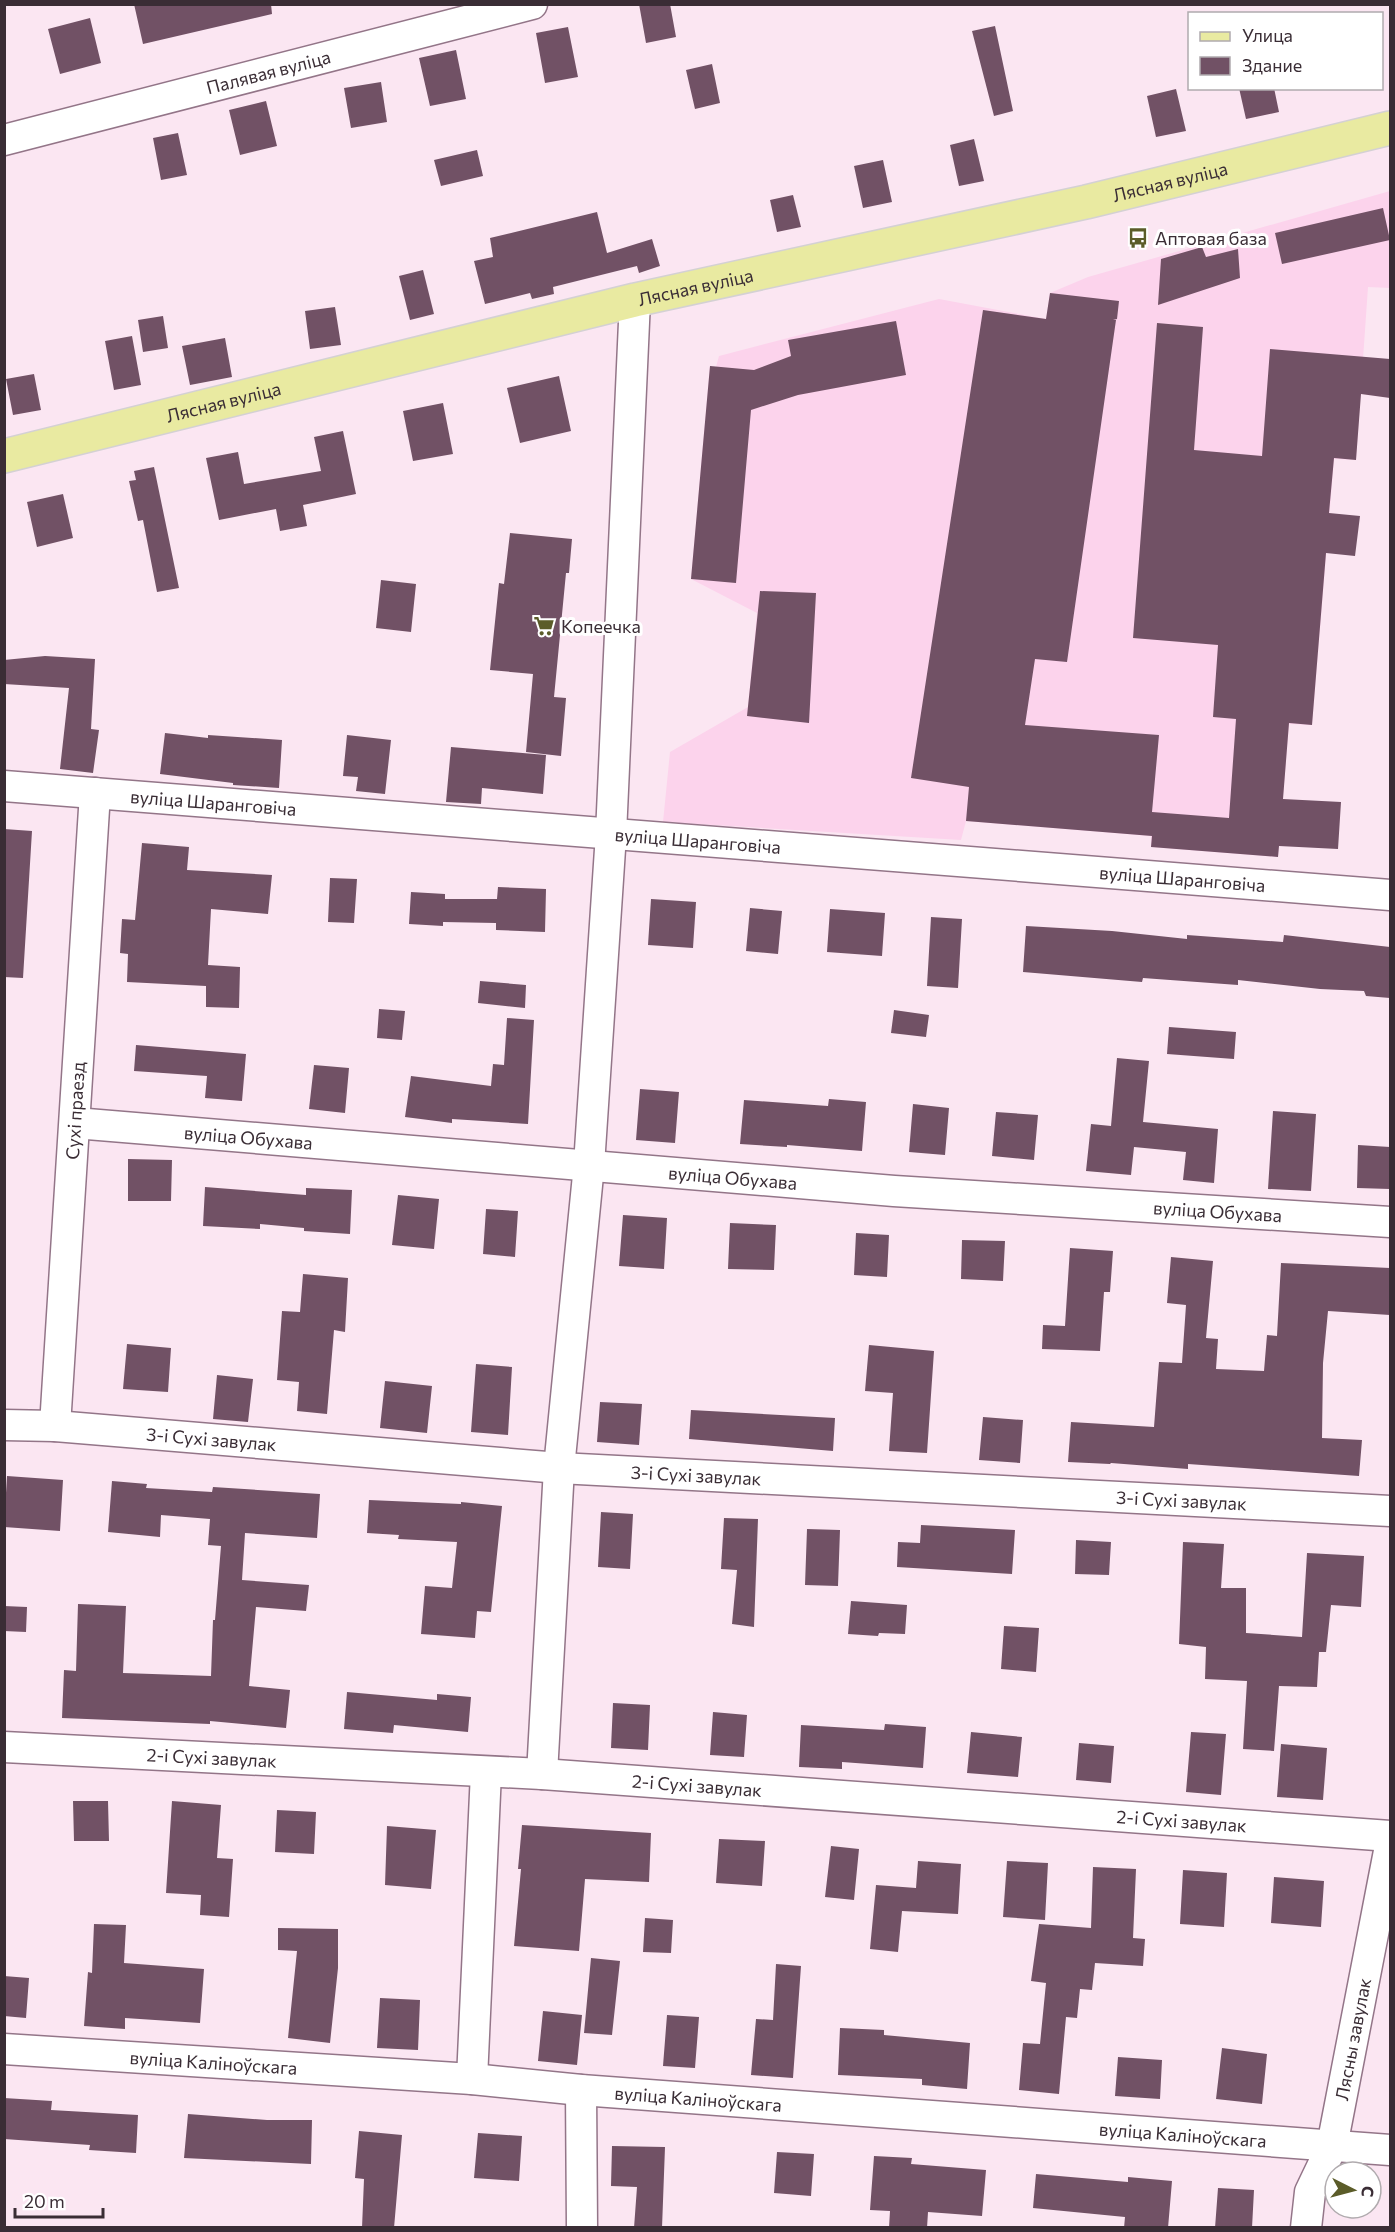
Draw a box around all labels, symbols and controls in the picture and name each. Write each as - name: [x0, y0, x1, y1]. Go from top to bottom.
- legend: [1188, 12, 1383, 90]
- text: Улица: [1242, 24, 1293, 46]
- street label: Палявая вуліца: [204, 45, 333, 98]
- text: Здание: [1242, 54, 1302, 76]
- street label: Лясная вуліца: [1110, 157, 1230, 206]
- bus stop icon: Аптовая база: [1126, 226, 1150, 250]
- place label: Аптовая база: [1155, 227, 1267, 249]
- street label: Лясная вуліца: [636, 264, 755, 310]
- street label: Лясная вуліца: [164, 377, 283, 427]
- supermarket icon: Копеечка: [532, 614, 556, 638]
- place label: Копеечка: [561, 615, 641, 637]
- street label: вуліца Шаранговіча: [130, 785, 297, 820]
- street label: вуліца Шаранговіча: [614, 823, 782, 858]
- street label: вуліца Шаранговіча: [1099, 861, 1266, 896]
- street label: Сухі праезд: [61, 1061, 89, 1160]
- street label: вуліца Обухава: [183, 1121, 314, 1154]
- street label: вуліца Обухава: [668, 1161, 798, 1194]
- street label: вуліца Обухава: [1152, 1196, 1283, 1226]
- street label: 3-і Сухі завулак: [145, 1423, 278, 1455]
- street label: 3-і Сухі завулак: [630, 1461, 762, 1489]
- street label: 3-і Сухі завулак: [1116, 1486, 1248, 1515]
- street label: 2-і Сухі завулак: [146, 1743, 278, 1772]
- street label: 2-і Сухі завулак: [631, 1770, 763, 1801]
- street label: 2-і Сухі завулак: [1116, 1805, 1248, 1837]
- street label: Лясны завулак: [1330, 1976, 1375, 2102]
- street label: вуліца Каліноўскага: [129, 2046, 298, 2079]
- street label: вуліца Каліноўскага: [614, 2082, 783, 2116]
- street label: вуліца Каліноўскага: [1098, 2117, 1267, 2152]
- north arrow: [1323, 2160, 1383, 2220]
- scale bar: [15, 2181, 104, 2219]
- text: С: [1358, 2185, 1378, 2198]
- text: 20 m: [24, 2190, 65, 2212]

